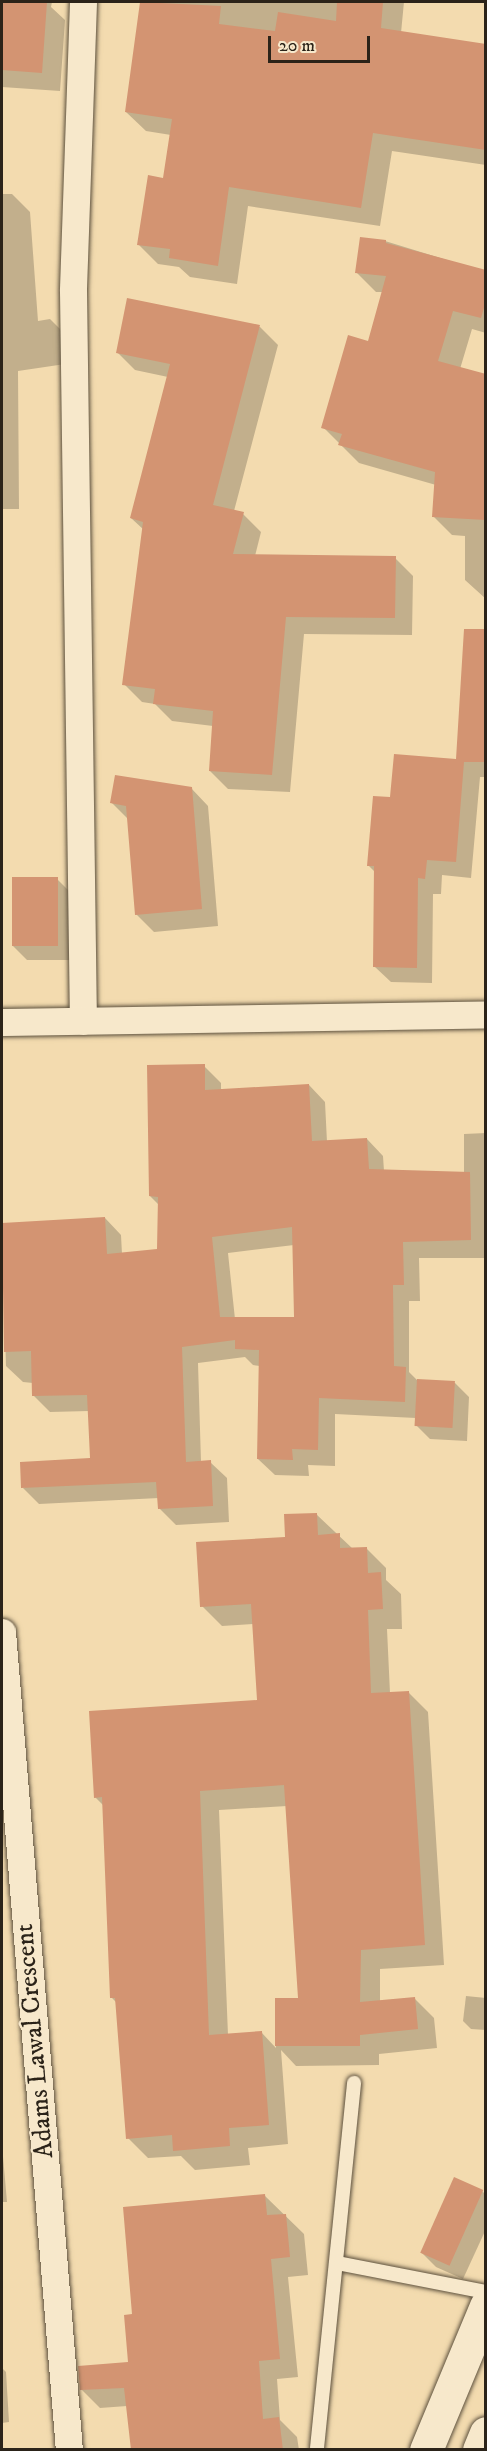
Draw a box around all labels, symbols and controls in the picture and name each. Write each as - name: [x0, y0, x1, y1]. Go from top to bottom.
- scale bar: [271, 24, 373, 62]
- text: 20 m: [279, 35, 315, 57]
- street label: Adams Lawal Crescent: [9, 1923, 61, 2159]

